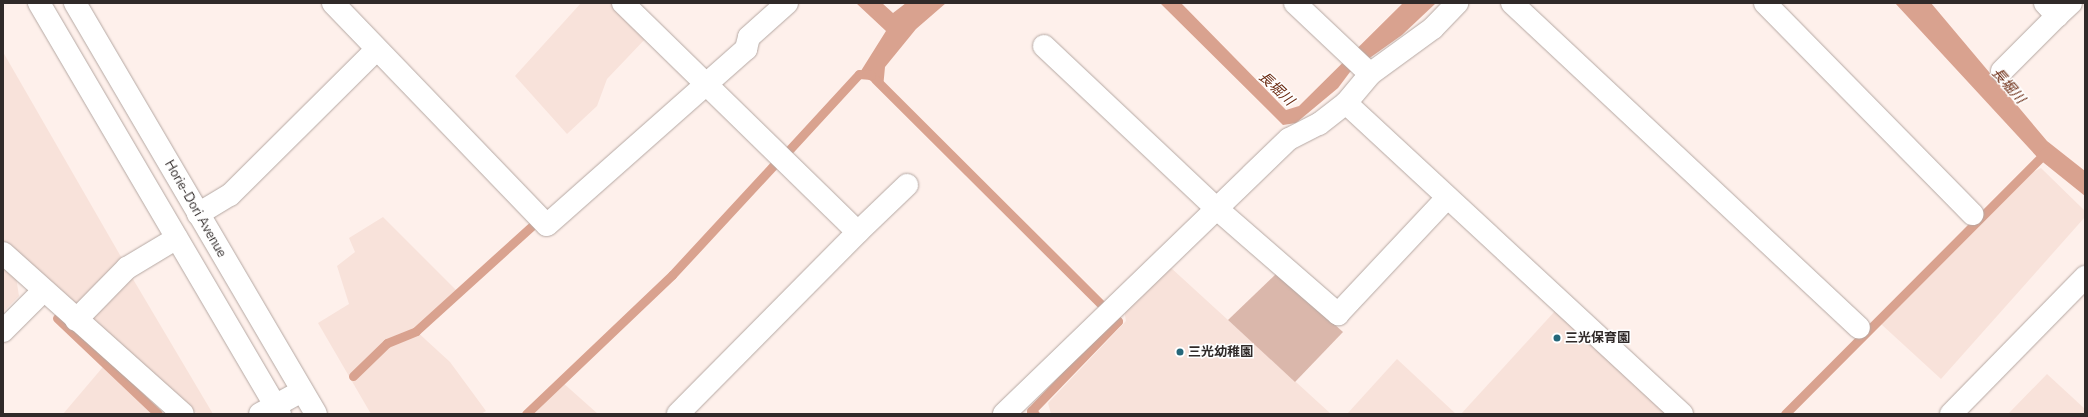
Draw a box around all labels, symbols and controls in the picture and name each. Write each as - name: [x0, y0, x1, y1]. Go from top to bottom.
- water label: 長堀川: [1988, 65, 2028, 107]
- water label: 長堀川: [1255, 69, 1297, 109]
- street label: Horie-Dori Avenue: [161, 158, 229, 260]
- place label: 三光保育園: [1565, 330, 1630, 346]
- marker: 三光保育園: [1552, 333, 1562, 343]
- place label: 三光幼稚園: [1188, 344, 1253, 360]
- marker: 三光幼稚園: [1175, 347, 1185, 357]

